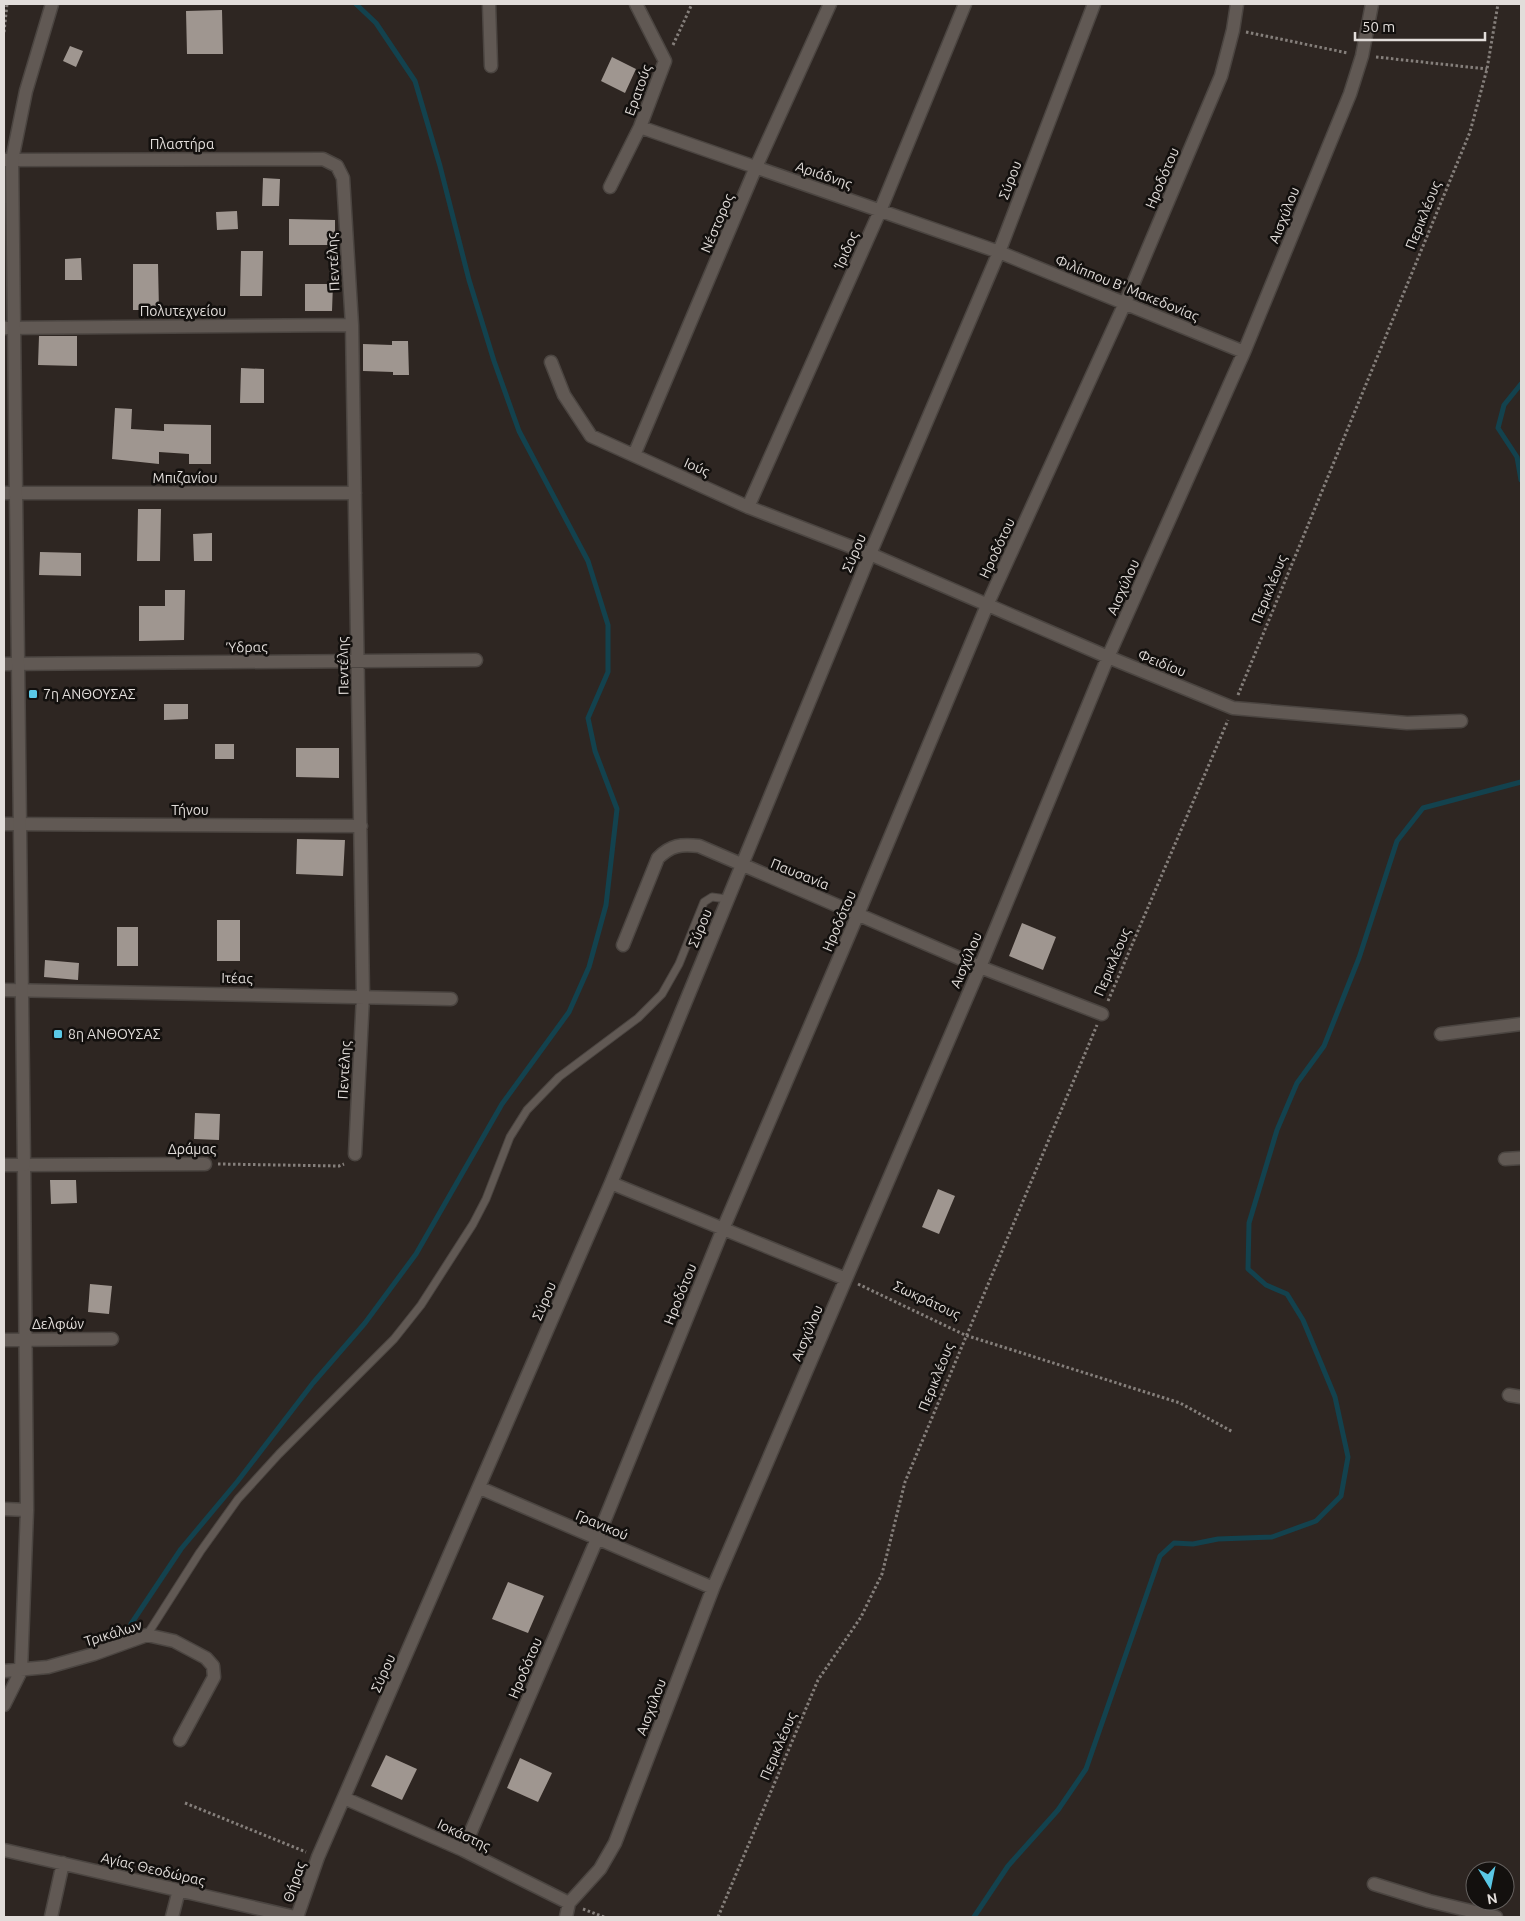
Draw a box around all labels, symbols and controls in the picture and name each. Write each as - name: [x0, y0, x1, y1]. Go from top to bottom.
- scale bar: [1355, 10, 1485, 42]
- text: 50 m: [1362, 18, 1395, 35]
- street label: Ερατούς: [621, 62, 655, 118]
- street label: Πλαστήρα: [150, 136, 215, 152]
- street label: Ηροδότου: [1142, 145, 1182, 211]
- street label: Αριάδνης: [794, 158, 855, 192]
- street label: Σύρου: [995, 158, 1025, 202]
- street label: Περικλέους: [1402, 178, 1444, 252]
- street label: Αισχύλου: [1265, 184, 1303, 246]
- street label: Νέστορος: [697, 190, 737, 255]
- street label: Ίριδος: [830, 228, 862, 272]
- street label: Πεντέλης: [323, 232, 343, 292]
- street label: Φιλίππου Β' Μακεδονίας: [1053, 252, 1202, 324]
- street label: Πολυτεχνείου: [140, 303, 226, 319]
- street label: Ιούς: [682, 454, 713, 480]
- street label: Μπιζανίου: [153, 470, 217, 486]
- street label: Ηροδότου: [976, 515, 1018, 581]
- street label: Σύρου: [839, 531, 869, 575]
- street label: Περικλέους: [1248, 552, 1290, 626]
- street label: Αισχύλου: [1104, 557, 1142, 617]
- street label: Πεντέλης: [334, 636, 352, 695]
- street label: Ύδρας: [225, 639, 268, 655]
- street label: Φειδίου: [1136, 646, 1188, 680]
- place label: 7η ΑΝΘΟΥΣΑΣ: [43, 686, 136, 702]
- marker: 7η ΑΝΘΟΥΣΑΣ: [27, 688, 39, 700]
- street label: Τήνου: [171, 802, 209, 818]
- street label: Παυσανία: [768, 855, 832, 893]
- street label: Ηροδότου: [819, 888, 859, 954]
- street label: Σύρου: [685, 906, 715, 950]
- street label: Περικλέους: [1090, 925, 1134, 999]
- street label: Αισχύλου: [947, 929, 985, 991]
- street label: Ιτέας: [221, 970, 253, 986]
- place label: 8η ΑΝΘΟΥΣΑΣ: [68, 1026, 161, 1042]
- marker: 8η ΑΝΘΟΥΣΑΣ: [52, 1028, 64, 1040]
- street label: Πεντέλης: [334, 1040, 354, 1100]
- street label: Δράμας: [168, 1141, 217, 1157]
- street label: Ηροδότου: [660, 1261, 700, 1327]
- street label: Σωκράτους: [891, 1278, 964, 1323]
- street label: Σύρου: [529, 1279, 559, 1323]
- street label: Αισχύλου: [788, 1302, 826, 1364]
- street label: Δελφών: [32, 1316, 84, 1332]
- street label: Περικλέους: [915, 1340, 957, 1414]
- street label: Γρανικού: [573, 1507, 631, 1543]
- street label: Τρικάλων: [82, 1617, 144, 1649]
- street label: Ηροδότου: [505, 1635, 545, 1701]
- street label: Σύρου: [368, 1651, 398, 1695]
- street label: Αισχύλου: [633, 1676, 669, 1738]
- street label: Περικλέους: [756, 1709, 800, 1783]
- street label: Ιοκάστης: [435, 1816, 494, 1854]
- street label: Αγίας Θεοδώρας: [99, 1849, 207, 1889]
- street label: Θήρας: [280, 1859, 309, 1904]
- north arrow: [1465, 1861, 1515, 1911]
- text: N: [1486, 1890, 1499, 1908]

